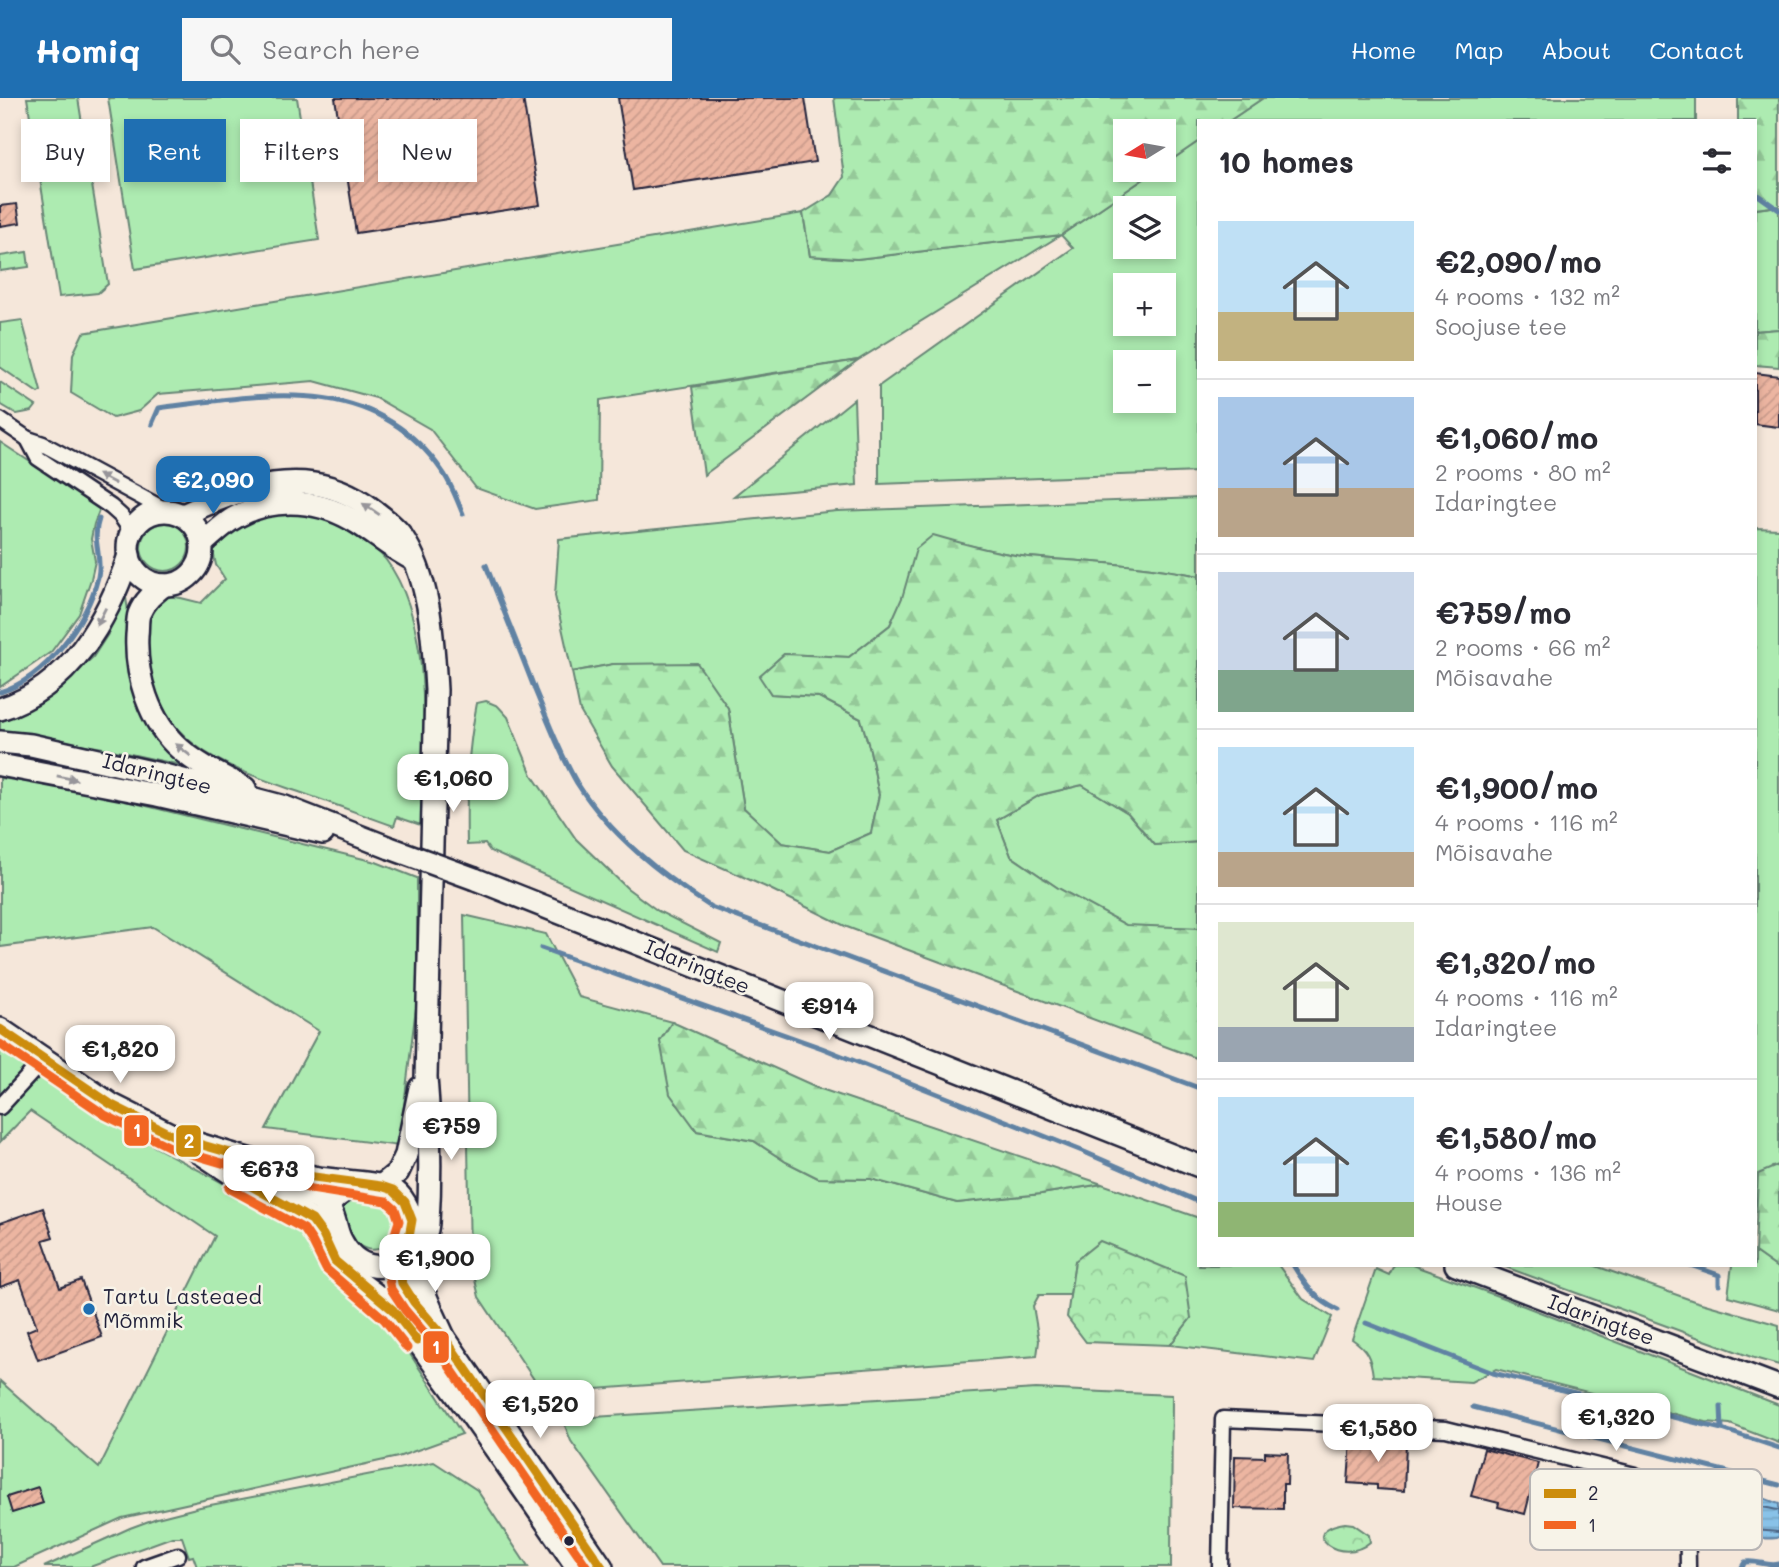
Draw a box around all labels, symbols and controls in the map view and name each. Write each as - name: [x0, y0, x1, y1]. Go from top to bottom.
- search box: [182, 18, 672, 81]
- text: Homiq: [35, 28, 140, 71]
- icon: search: [206, 30, 244, 68]
- text: Search here: [262, 32, 420, 66]
- text: Home: [1351, 34, 1416, 65]
- text: Map: [1454, 34, 1503, 65]
- text: About: [1541, 34, 1611, 65]
- text: Contact: [1649, 34, 1744, 65]
- chip: Buy: [21, 119, 110, 182]
- chip: Rent: [124, 119, 226, 182]
- chip: Filters: [240, 119, 364, 182]
- chip: New: [378, 119, 477, 182]
- north arrow: [1113, 119, 1176, 182]
- map controls: [1113, 119, 1176, 413]
- text: 10 homes: [1218, 141, 1354, 181]
- icon: filters: [1698, 142, 1736, 180]
- button: layers: [1113, 196, 1176, 259]
- text: €2,090/mo: [1435, 241, 1601, 281]
- icon: home: [1274, 249, 1358, 333]
- button: +: [1113, 273, 1176, 336]
- text: 4 rooms · 132 m²: [1435, 281, 1620, 311]
- text: Soojuse tee: [1435, 311, 1567, 341]
- button: −: [1113, 350, 1176, 413]
- text: €1,060/mo: [1435, 417, 1598, 457]
- icon: home: [1274, 425, 1358, 509]
- pin: €2,090: [156, 456, 270, 516]
- text: 2 rooms · 80 m²: [1435, 457, 1611, 487]
- text: €2,090: [172, 464, 254, 494]
- one-way arrow: [97, 473, 117, 484]
- text: Idaringtee: [1435, 487, 1557, 517]
- one-way arrow: [362, 502, 380, 516]
- text: €759/mo: [1435, 592, 1571, 632]
- icon: home: [1274, 600, 1358, 684]
- one-way arrow: [96, 607, 107, 627]
- text: 2 rooms · 66 m²: [1435, 632, 1610, 662]
- text: Mõisavahe: [1435, 662, 1553, 692]
- one-way arrow: [175, 742, 193, 757]
- street label: Idaringtee: [100, 746, 215, 799]
- pin: €1,060: [396, 754, 510, 814]
- text: €1,060: [413, 762, 493, 792]
- text: €1,900/mo: [1435, 767, 1598, 807]
- one-way arrow: [56, 772, 78, 783]
- icon: home: [1274, 775, 1358, 859]
- text: 4 rooms · 116 m²: [1435, 807, 1618, 837]
- text: Mõisavahe: [1435, 837, 1553, 867]
- street label: Idaringtee: [641, 932, 754, 999]
- text: €1,320/mo: [1435, 942, 1595, 982]
- icon: home: [1274, 950, 1358, 1034]
- pin: €914: [788, 982, 870, 1042]
- text: 4 rooms · 116 m²: [1435, 982, 1618, 1012]
- text: €914: [800, 990, 858, 1020]
- text: Idaringtee: [1435, 1012, 1557, 1042]
- pin: €1,820: [63, 1026, 177, 1085]
- text: €1,820: [81, 1033, 159, 1063]
- pin: €759: [410, 1102, 492, 1162]
- text: €759: [422, 1110, 480, 1140]
- line badge: 1: [123, 1114, 150, 1147]
- text: 1: [133, 1117, 141, 1142]
- text: €1,580/mo: [1435, 1117, 1597, 1157]
- line badge: 2: [175, 1124, 202, 1158]
- icon: home: [1274, 1125, 1358, 1209]
- text: 2: [184, 1128, 194, 1153]
- pin: €673: [228, 1146, 310, 1205]
- text: €673: [239, 1153, 299, 1183]
- text: 4 rooms · 136 m²: [1435, 1157, 1621, 1187]
- text: House: [1435, 1187, 1503, 1217]
- pin: €1,900: [378, 1234, 492, 1294]
- text: €1,900: [395, 1242, 475, 1272]
- place label: Tartu Lasteaed Mõmmik: [103, 1282, 262, 1333]
- street label: Idaringtee: [1544, 1287, 1659, 1350]
- marker: Tartu Lasteaed Mõmmik: [81, 1301, 97, 1317]
- line badge: 1: [422, 1330, 450, 1364]
- text: 1: [432, 1334, 440, 1359]
- pin: €1,520: [483, 1380, 597, 1440]
- text: €1,520: [502, 1388, 578, 1418]
- pin: €1,320: [1559, 1394, 1673, 1453]
- text: €1,320: [1577, 1401, 1655, 1431]
- pin: €1,580: [1321, 1404, 1435, 1464]
- text: €1,580: [1339, 1412, 1417, 1442]
- legend: [1530, 1469, 1762, 1550]
- text: 2: [1588, 1480, 1599, 1505]
- text: 1: [1588, 1512, 1597, 1537]
- unlabelled marker: [562, 1534, 576, 1548]

